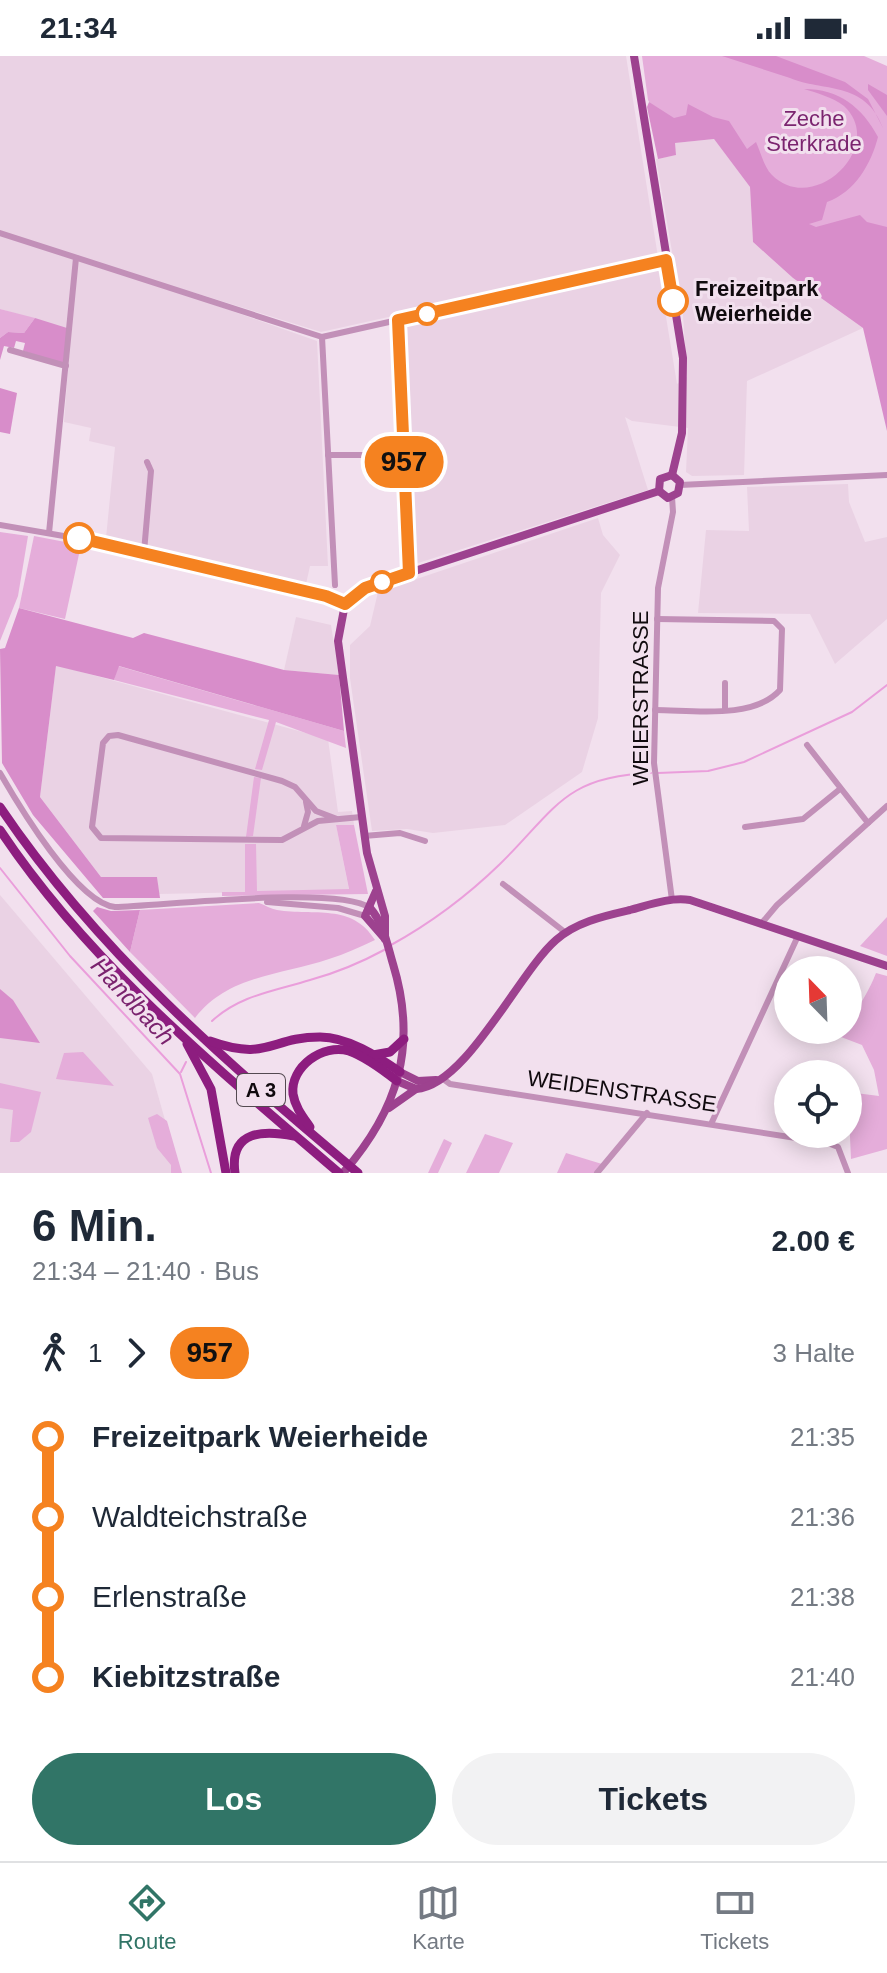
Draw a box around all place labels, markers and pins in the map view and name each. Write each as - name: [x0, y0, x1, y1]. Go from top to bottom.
- place label: Freizeitpark Weierheide: [695, 276, 819, 326]
- marker: Freizeitpark Weierheide: [658, 286, 688, 316]
- unlabelled marker: [416, 303, 438, 325]
- unlabelled marker: [64, 523, 94, 553]
- unlabelled marker: [371, 571, 393, 593]

